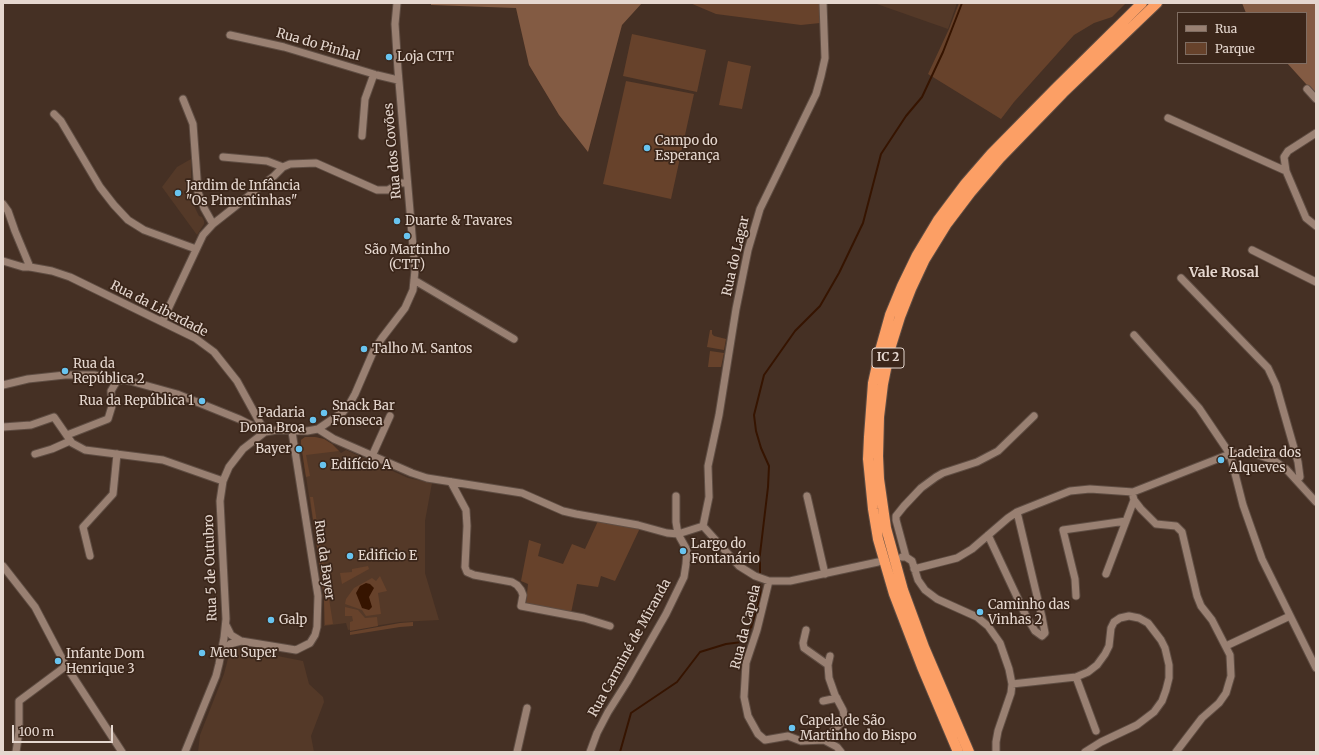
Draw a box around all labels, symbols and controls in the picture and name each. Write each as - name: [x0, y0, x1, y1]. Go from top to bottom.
- legend: [1177, 12, 1307, 64]
- text: Rua: [1215, 21, 1237, 36]
- street label: Rua do Pinhal: [274, 26, 362, 64]
- text: Parque: [1215, 41, 1255, 56]
- place label: Loja CTT: [397, 49, 454, 65]
- marker: Loja CTT: [384, 52, 394, 62]
- street label: Rua dos Covões: [381, 102, 405, 200]
- place label: Campo do Esperança: [655, 133, 720, 164]
- marker: Campo do Esperança: [642, 143, 652, 153]
- place label: Jardim de Infância "Os Pimentinhas": [186, 178, 300, 209]
- marker: Jardim de Infância "Os Pimentinhas": [173, 188, 183, 198]
- place label: Duarte & Tavares: [405, 213, 512, 229]
- street label: Rua do Lagar: [719, 214, 753, 298]
- marker: Duarte & Tavares: [392, 216, 402, 226]
- marker: São Martinho (CTT): [402, 231, 412, 241]
- place label: São Martinho (CTT): [364, 242, 450, 273]
- district label: Vale Rosal: [1189, 265, 1259, 281]
- street label: Rua da Liberdade: [108, 278, 210, 340]
- place label: Talho M. Santos: [372, 341, 472, 357]
- marker: Talho M. Santos: [359, 344, 369, 354]
- road number: IC 2: [872, 348, 904, 368]
- place label: Rua da República 2: [73, 356, 145, 387]
- marker: Rua da República 2: [60, 366, 70, 376]
- place label: Rua da República 1: [79, 393, 194, 409]
- marker: Rua da República 1: [197, 396, 207, 406]
- place label: Snack Bar Fonseca: [332, 398, 395, 429]
- place label: Padaria Dona Broa: [240, 405, 305, 436]
- marker: Snack Bar Fonseca: [319, 408, 329, 418]
- marker: Padaria Dona Broa: [308, 415, 318, 425]
- place label: Bayer: [255, 441, 291, 457]
- marker: Bayer: [294, 444, 304, 454]
- place label: Ladeira dos Alqueves: [1229, 445, 1301, 476]
- marker: Ladeira dos Alqueves: [1216, 455, 1226, 465]
- place label: Edifício A: [331, 457, 391, 473]
- marker: Edifício A: [318, 460, 328, 470]
- street label: Rua 5 de Outubro: [201, 514, 221, 622]
- street label: Rua da Bayer: [311, 519, 337, 601]
- place label: Largo do Fontanário: [691, 536, 760, 567]
- marker: Largo do Fontanário: [678, 546, 688, 556]
- place label: Edificio E: [358, 548, 417, 564]
- marker: Edificio E: [345, 551, 355, 561]
- street label: Rua Carminé de Miranda: [586, 576, 674, 720]
- street label: Rua da Capela: [728, 583, 764, 671]
- place label: Caminho das Vinhas 2: [988, 597, 1070, 628]
- marker: Caminho das Vinhas 2: [975, 607, 985, 617]
- place label: Galp: [279, 612, 307, 628]
- marker: Galp: [266, 615, 276, 625]
- place label: Meu Super: [210, 645, 277, 661]
- place label: Infante Dom Henrique 3: [66, 646, 145, 677]
- marker: Meu Super: [197, 648, 207, 658]
- marker: Infante Dom Henrique 3: [53, 656, 63, 666]
- place label: Capela de São Martinho do Bispo: [800, 713, 917, 744]
- scale bar: [14, 717, 115, 743]
- marker: Capela de São Martinho do Bispo: [787, 723, 797, 733]
- text: 100 m: [19, 724, 54, 739]

